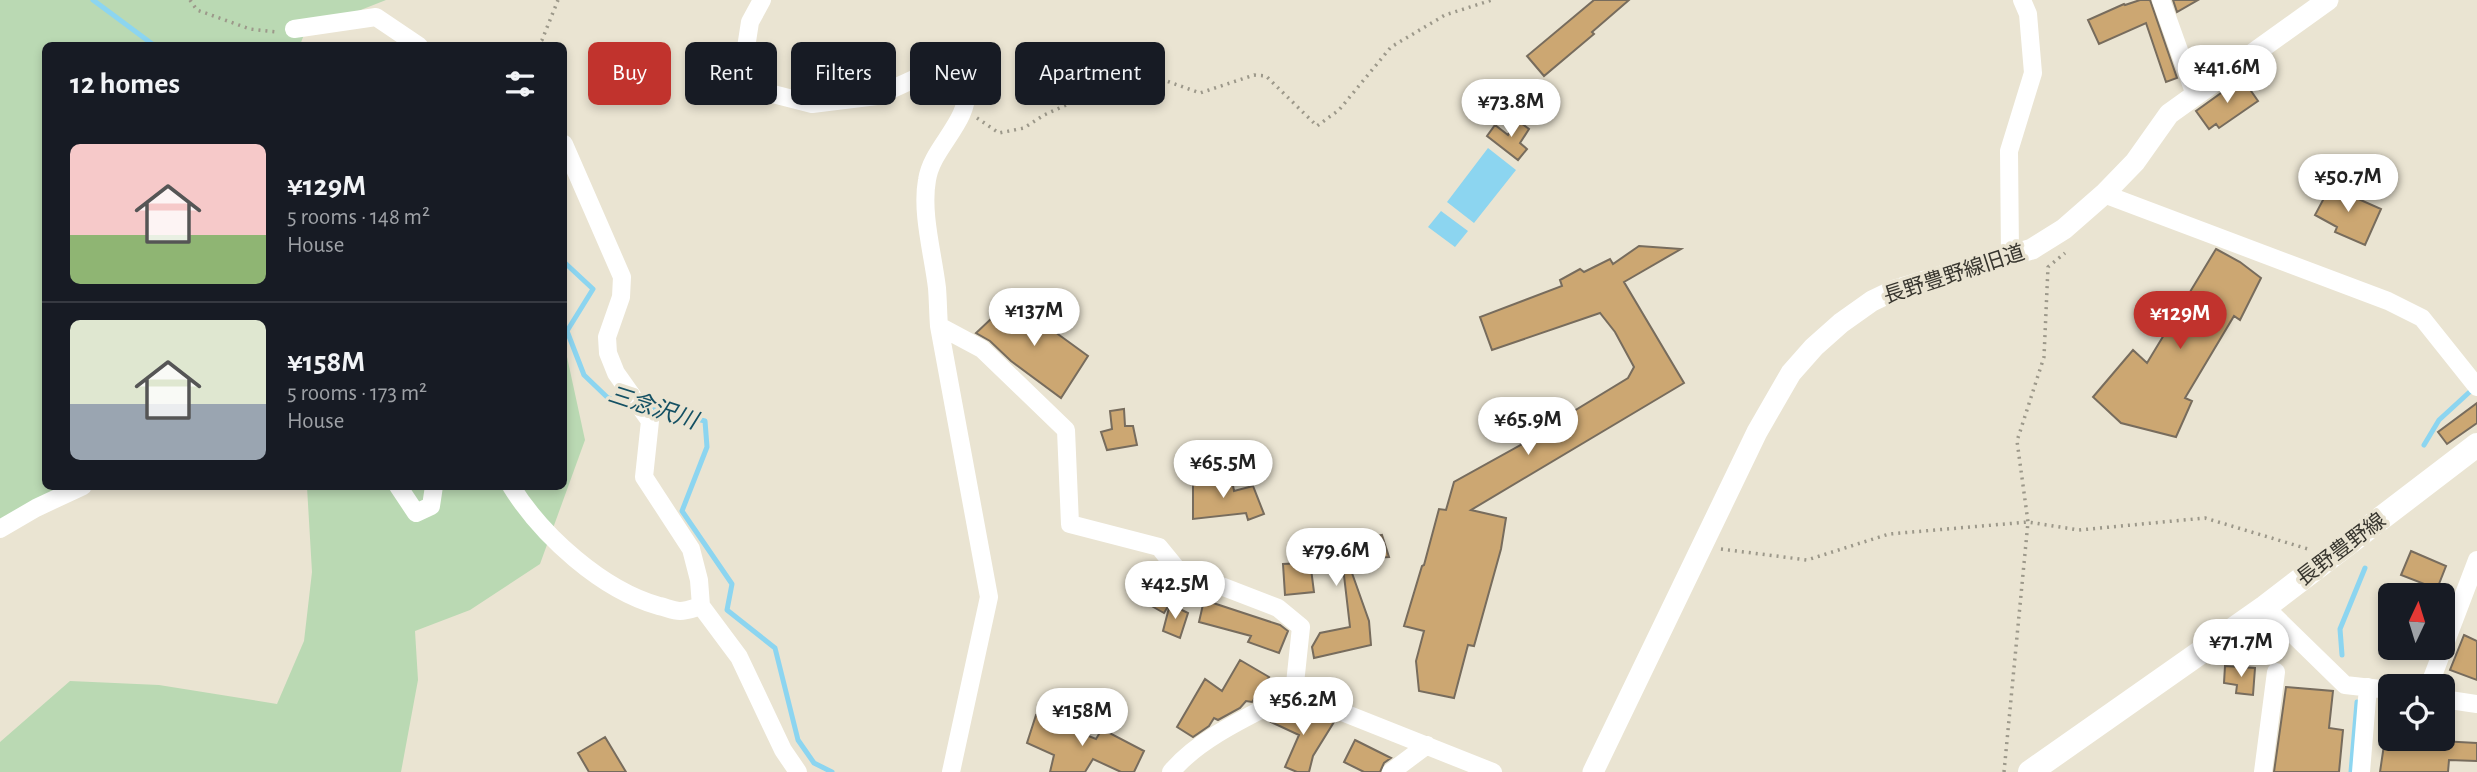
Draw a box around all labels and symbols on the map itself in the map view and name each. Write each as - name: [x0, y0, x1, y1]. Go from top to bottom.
- pin: ¥41.6M: [2170, 46, 2284, 105]
- pin: ¥73.8M: [1454, 80, 1568, 139]
- pin: ¥50.7M: [2291, 154, 2405, 214]
- street label: 長野豊野線旧道: [1881, 241, 2027, 307]
- pin: ¥137M: [985, 288, 1083, 348]
- pin: ¥129M: [2131, 292, 2229, 351]
- water label: 三念沢川: [605, 381, 703, 435]
- pin: ¥65.9M: [1471, 398, 1585, 457]
- pin: ¥65.5M: [1166, 440, 1280, 500]
- street label: 長野豊野線: [2292, 509, 2390, 589]
- pin: ¥79.6M: [1279, 528, 1393, 588]
- pin: ¥42.5M: [1118, 562, 1232, 621]
- north arrow: [2378, 583, 2455, 660]
- pin: ¥71.7M: [2184, 620, 2298, 679]
- pin: ¥56.2M: [1246, 678, 1360, 737]
- pin: ¥158M: [1033, 688, 1131, 748]

